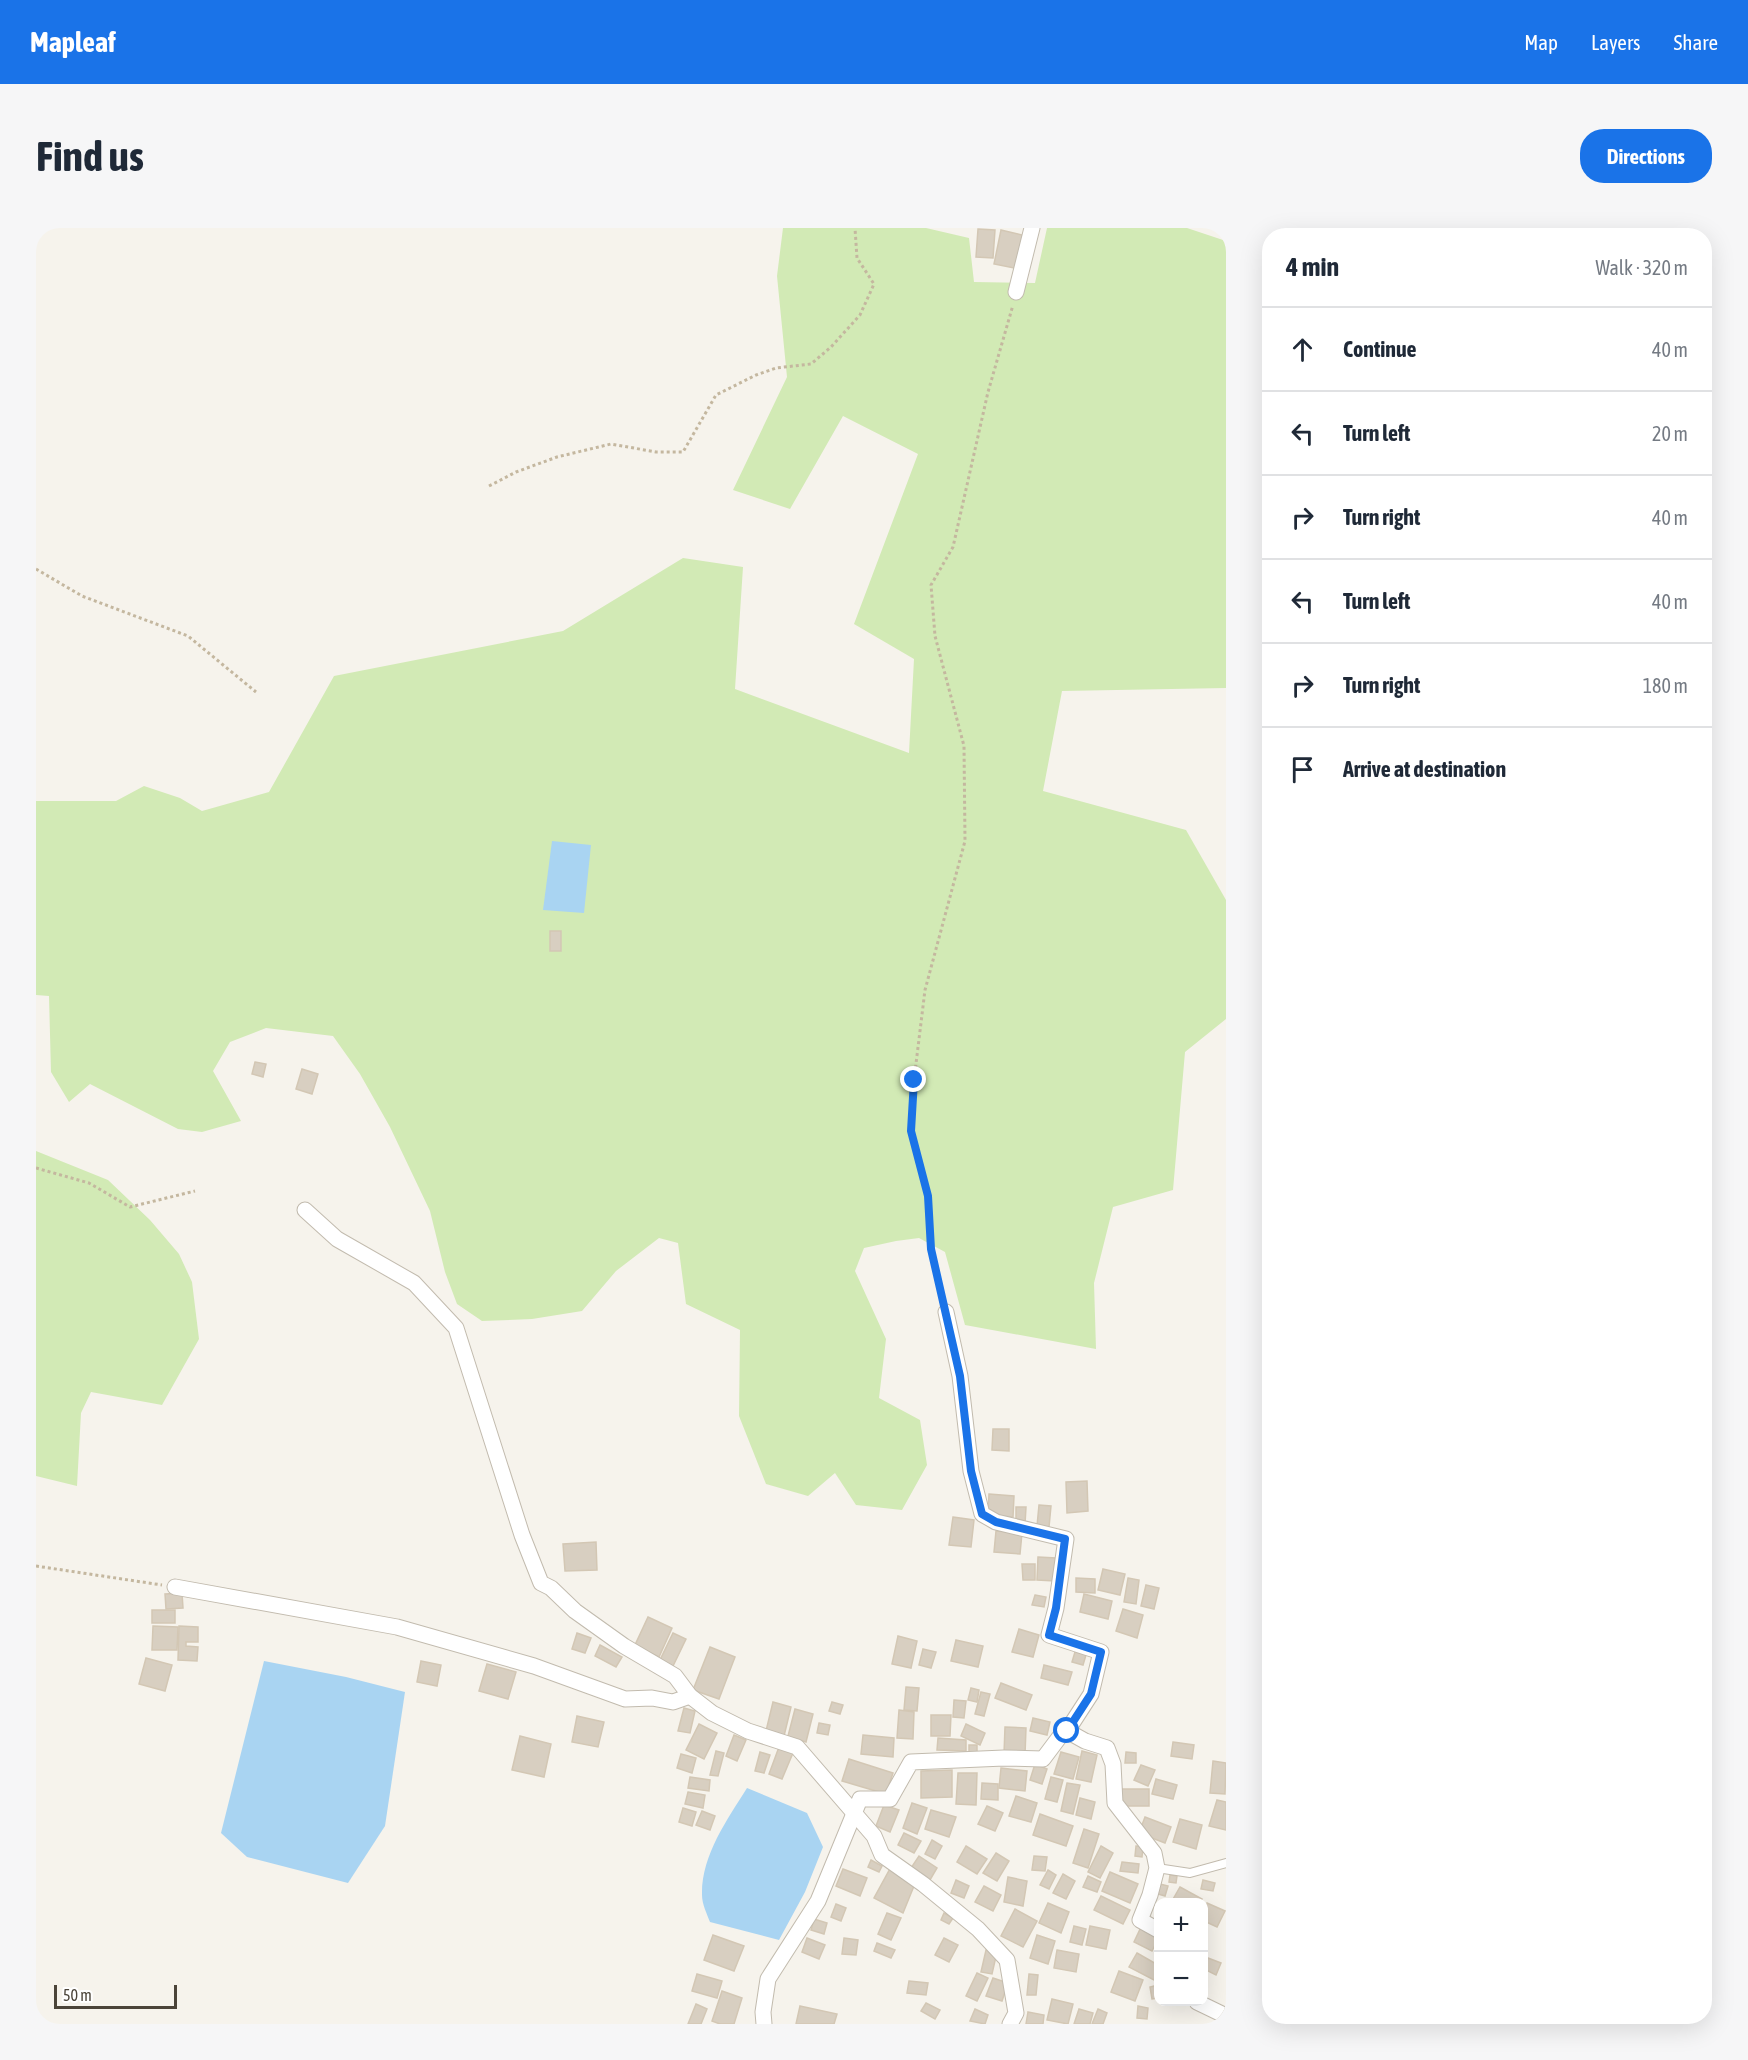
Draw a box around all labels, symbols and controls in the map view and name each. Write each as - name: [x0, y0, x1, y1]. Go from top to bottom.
- text: Mapleaf: [30, 26, 116, 58]
- text: Map: [1524, 30, 1558, 54]
- text: Layers: [1591, 30, 1641, 54]
- text: Share: [1674, 30, 1718, 54]
- button: Directions: [1580, 129, 1712, 183]
- text: Find us: [36, 132, 144, 180]
- text: 4 min: [1286, 252, 1339, 282]
- text: Walk · 320 m: [1596, 256, 1688, 279]
- icon: ahead: [1286, 333, 1319, 366]
- text: Continue: [1343, 336, 1417, 362]
- text: 40 m: [1652, 338, 1688, 361]
- icon: left: [1286, 417, 1319, 450]
- text: Turn left: [1343, 420, 1410, 446]
- text: 20 m: [1652, 422, 1688, 445]
- icon: right: [1286, 501, 1319, 534]
- text: Turn right: [1343, 504, 1420, 530]
- text: 40 m: [1652, 506, 1688, 529]
- icon: left: [1286, 585, 1319, 618]
- text: Turn left: [1343, 588, 1410, 614]
- text: 40 m: [1652, 590, 1688, 613]
- icon: right: [1286, 669, 1319, 702]
- text: Turn right: [1343, 672, 1420, 698]
- text: 180 m: [1643, 674, 1688, 697]
- icon: arrive: [1286, 753, 1319, 786]
- text: Arrive at destination: [1343, 756, 1506, 782]
- route end: [900, 1066, 926, 1092]
- route start: [1053, 1717, 1079, 1743]
- map controls: [1154, 1898, 1208, 2006]
- button: +: [1154, 1898, 1208, 1952]
- button: −: [1154, 1952, 1208, 2006]
- scale bar: [54, 1982, 177, 2010]
- text: 50 m: [63, 1986, 92, 2004]

